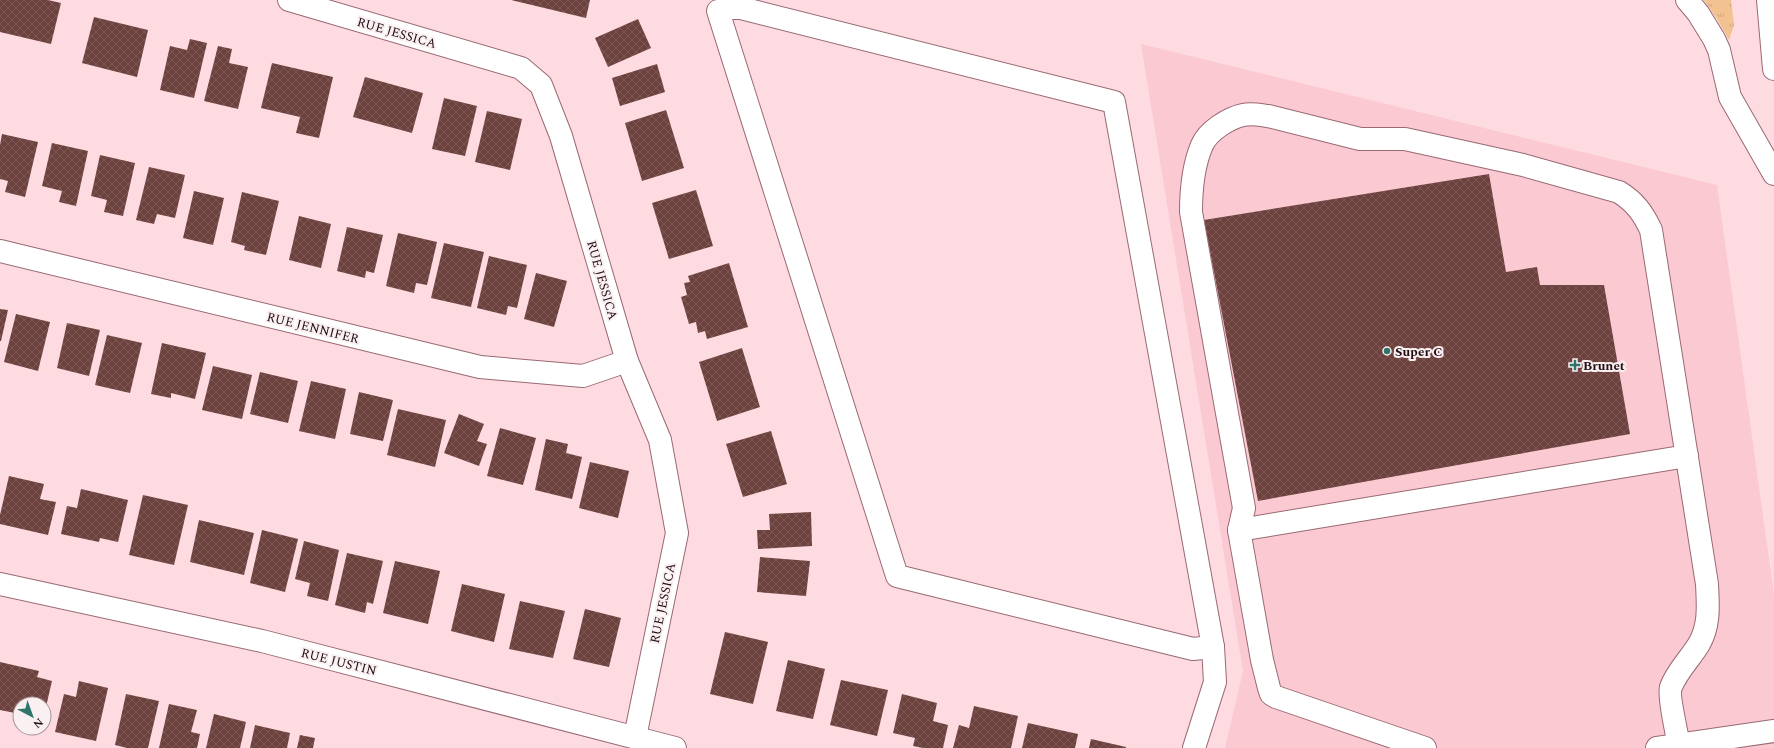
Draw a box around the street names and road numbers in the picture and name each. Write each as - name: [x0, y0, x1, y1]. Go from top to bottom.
- street label: RUE JESSICA: [355, 12, 439, 54]
- street label: RUE JESSICA: [581, 238, 623, 323]
- street label: RUE JENNIFER: [264, 307, 361, 349]
- street label: RUE JESSICA: [645, 561, 681, 645]
- street label: RUE JUSTIN: [299, 643, 379, 681]

